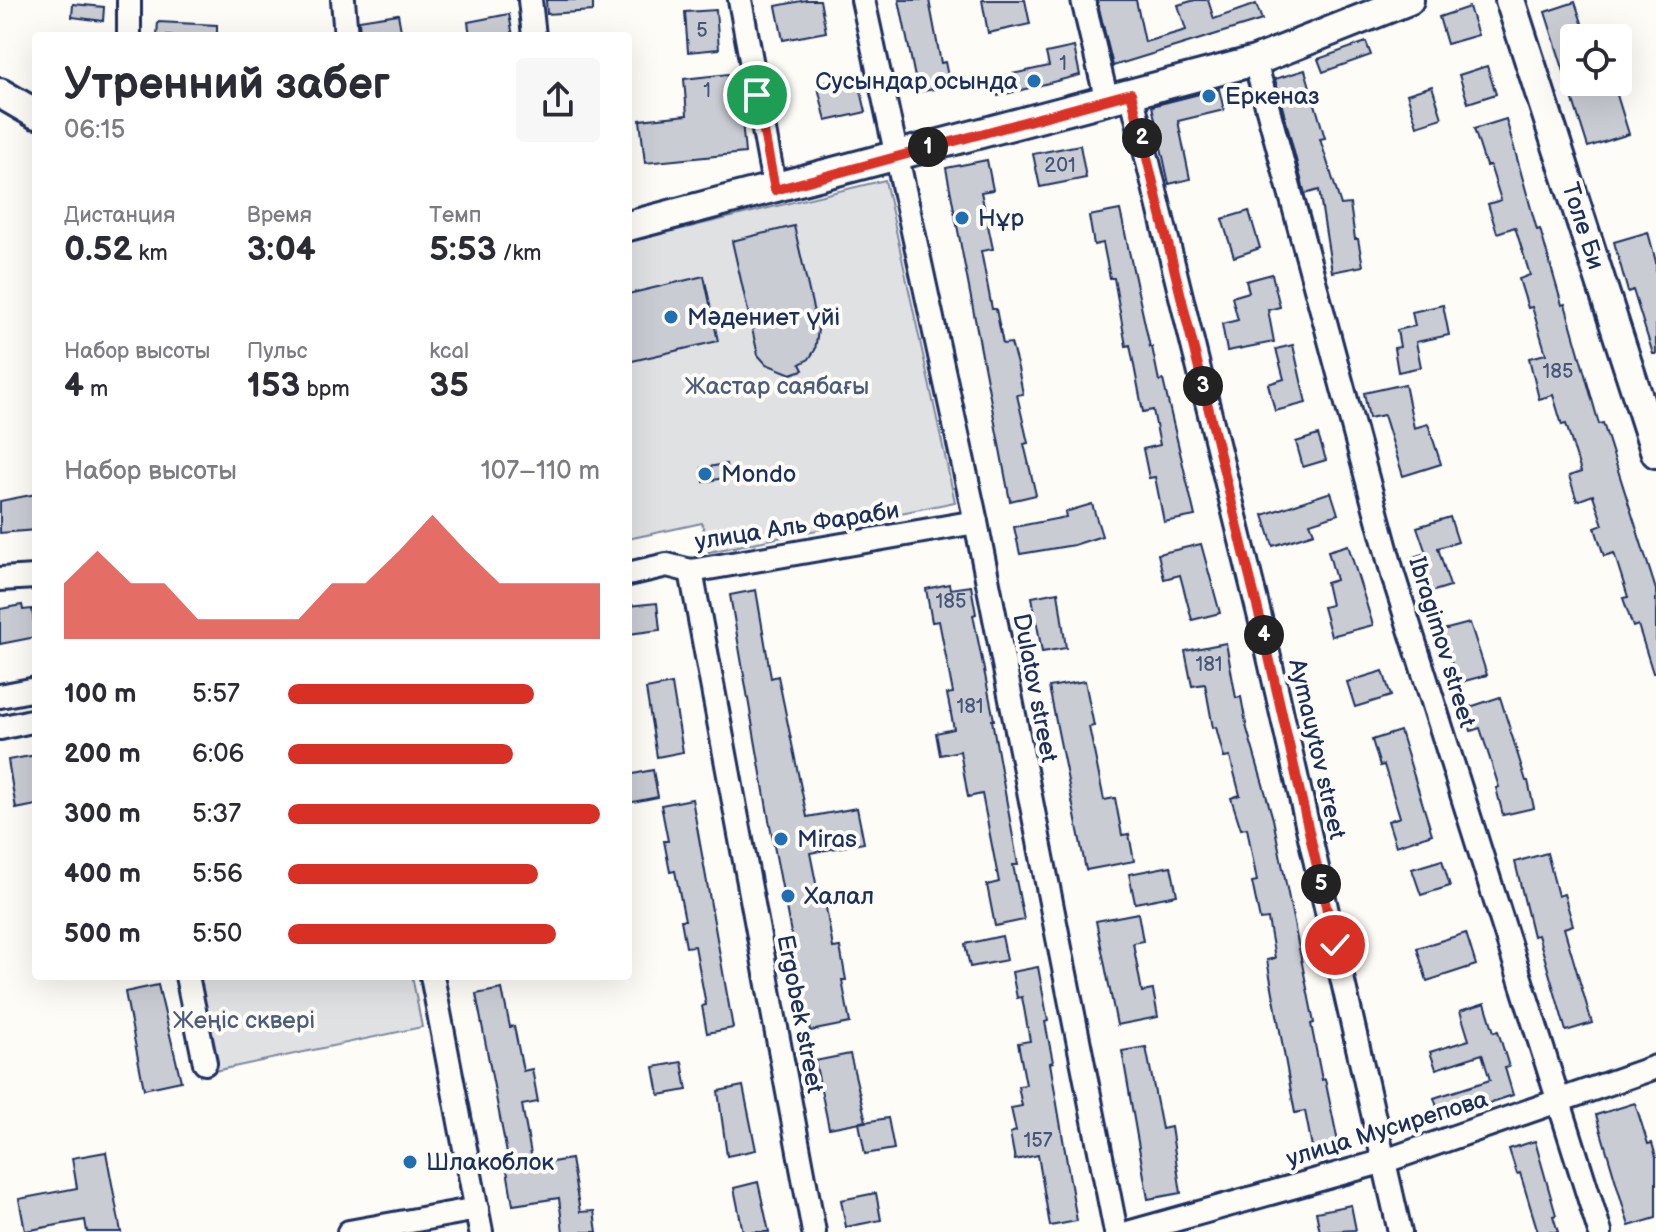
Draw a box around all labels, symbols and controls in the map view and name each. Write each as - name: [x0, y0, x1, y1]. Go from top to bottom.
- house number: 5: [696, 19, 708, 43]
- map controls: [1560, 24, 1632, 96]
- button: locate: [1560, 24, 1632, 96]
- house number: 1: [1059, 52, 1067, 76]
- text: Утренний забег: [64, 58, 390, 111]
- button: share: [516, 58, 600, 142]
- pin: [723, 61, 791, 129]
- place label: Сусындар осында: [815, 67, 1018, 96]
- marker: Сусындар осында: [1025, 72, 1043, 90]
- icon: arrive: [735, 73, 779, 117]
- house number: 1: [703, 79, 711, 103]
- place label: Еркеназ: [1225, 82, 1320, 111]
- marker: Еркеназ: [1200, 87, 1218, 105]
- text: 06:15: [64, 115, 125, 146]
- pin: 2: [1122, 118, 1162, 158]
- text: 2: [1135, 124, 1149, 151]
- pin: 1: [908, 127, 948, 167]
- text: 1: [923, 133, 933, 160]
- house number: 201: [1044, 154, 1076, 178]
- street label: Толе Би: [1555, 179, 1611, 273]
- text: Дистанция: [64, 202, 175, 229]
- text: Время: [247, 202, 312, 229]
- text: Темп: [429, 202, 482, 229]
- place label: Нұр: [978, 204, 1024, 233]
- marker: Нұр: [953, 209, 971, 227]
- text: 0.52: [64, 229, 133, 270]
- text: 3:04: [247, 229, 316, 270]
- text: 5:53: [429, 229, 497, 270]
- text: km: [133, 240, 168, 267]
- text: /km: [497, 240, 541, 267]
- place label: Mәдениет үйі: [687, 303, 840, 332]
- marker: Mәдениет үйі: [662, 308, 680, 326]
- text: Набор высоты: [64, 338, 210, 365]
- text: Пульс: [247, 338, 307, 365]
- text: kcal: [429, 338, 469, 365]
- house number: 185: [1543, 360, 1573, 384]
- text: 4: [64, 365, 84, 406]
- text: 153: [247, 365, 300, 406]
- text: 35: [429, 365, 469, 406]
- pin: 3: [1183, 366, 1223, 406]
- park label: Жастар саябағы: [685, 372, 869, 401]
- text: 3: [1197, 372, 1209, 399]
- text: m: [84, 376, 108, 403]
- text: bpm: [300, 376, 350, 403]
- text: Набор высоты: [64, 456, 237, 487]
- text: 107–110 m: [481, 456, 600, 487]
- place label: Mondo: [721, 460, 796, 489]
- marker: Mondo: [696, 465, 714, 483]
- street label: улица Аль Фараби: [693, 496, 901, 556]
- street label: Ibragimov street: [1402, 553, 1482, 731]
- house number: 185: [936, 590, 966, 614]
- street label: Dulatov street: [1006, 611, 1064, 766]
- pin: 4: [1244, 615, 1284, 655]
- text: 4: [1258, 621, 1270, 648]
- house number: 181: [1195, 653, 1223, 677]
- street label: Aymauytov street: [1282, 656, 1352, 843]
- text: 100 m: [64, 679, 137, 710]
- text: 5:57: [192, 679, 240, 710]
- house number: 181: [956, 695, 984, 719]
- text: 200 m: [64, 739, 141, 770]
- text: 6:06: [192, 739, 244, 770]
- text: 300 m: [64, 799, 141, 830]
- text: 5:37: [192, 799, 241, 830]
- place label: Miras: [797, 825, 857, 854]
- marker: Miras: [772, 830, 790, 848]
- text: 400 m: [64, 859, 141, 890]
- text: 5:56: [192, 859, 243, 890]
- pin: 5: [1301, 864, 1341, 904]
- text: 5: [1315, 870, 1327, 897]
- place label: Халал: [804, 882, 874, 911]
- marker: Халал: [779, 887, 797, 905]
- pin: [1301, 911, 1369, 979]
- text: 500 m: [64, 919, 141, 950]
- text: 5:50: [192, 919, 242, 950]
- icon: check: [1313, 923, 1357, 967]
- street label: Ergobek street: [770, 932, 830, 1096]
- park label: Жеңіс сквері: [173, 1006, 315, 1035]
- street label: улица Мусирепова: [1283, 1085, 1491, 1173]
- house number: 157: [1023, 1129, 1053, 1153]
- place label: Шлакоблок: [426, 1148, 554, 1177]
- marker: Шлакоблок: [401, 1153, 419, 1171]

